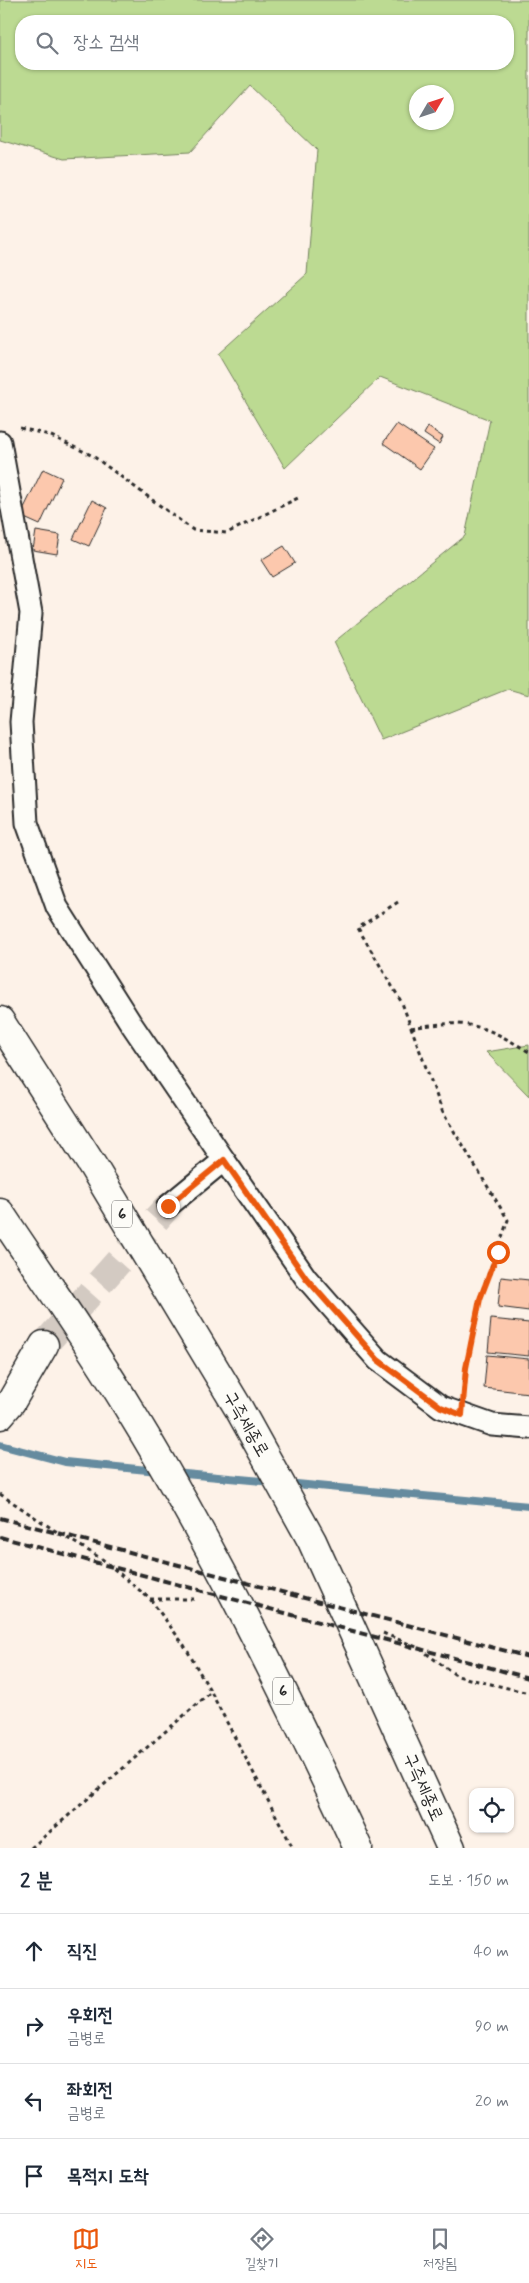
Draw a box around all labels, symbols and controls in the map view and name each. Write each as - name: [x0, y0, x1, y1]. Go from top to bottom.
- search box: [15, 15, 514, 70]
- icon: search: [33, 29, 61, 57]
- text: 장소 검색: [73, 30, 139, 55]
- north arrow: [409, 85, 454, 130]
- route end: [157, 1195, 180, 1218]
- road number: 6: [112, 1200, 132, 1228]
- route start: [487, 1241, 510, 1264]
- street label: 구즉세종로: [218, 1387, 274, 1461]
- road number: 6: [273, 1678, 293, 1704]
- street label: 구즉세종로: [397, 1749, 449, 1825]
- map controls: [469, 1788, 514, 1833]
- button: locate: [469, 1788, 514, 1833]
- text: 2 분: [20, 1867, 53, 1895]
- text: 도보 · 150 m: [428, 1870, 509, 1891]
- icon: ahead: [20, 1937, 48, 1965]
- text: 직진: [67, 1939, 98, 1964]
- text: 40 m: [473, 1941, 509, 1962]
- text: 우회전: [67, 2003, 113, 2028]
- icon: right: [20, 2012, 48, 2040]
- text: 90 m: [475, 2016, 509, 2037]
- text: 금병로: [67, 2028, 106, 2049]
- text: 좌회전: [67, 2078, 113, 2103]
- icon: left: [20, 2087, 48, 2115]
- text: 20 m: [475, 2091, 509, 2112]
- text: 금병로: [67, 2103, 106, 2124]
- icon: arrive: [20, 2162, 48, 2190]
- text: 목적지 도착: [67, 2164, 149, 2189]
- tab: 지도: [72, 2225, 100, 2273]
- tab: 길찾기: [245, 2225, 279, 2273]
- tab: 저장됨: [423, 2225, 457, 2273]

